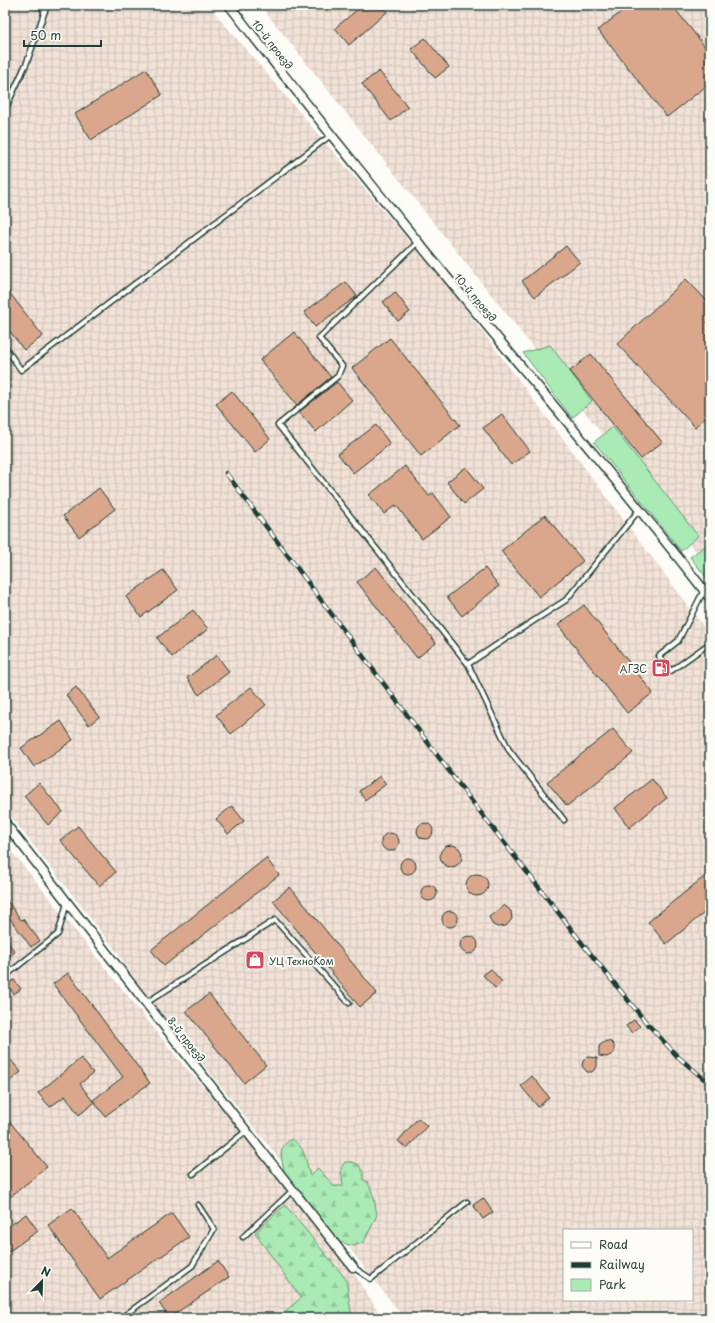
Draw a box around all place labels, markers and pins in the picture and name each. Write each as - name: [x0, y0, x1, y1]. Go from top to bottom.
- fuel station icon: АГЗС: [650, 657, 672, 679]
- place label: АГЗС: [620, 661, 647, 676]
- shop icon: УЦ ТехноКом: [244, 949, 266, 971]
- place label: УЦ ТехноКом: [269, 953, 334, 968]

